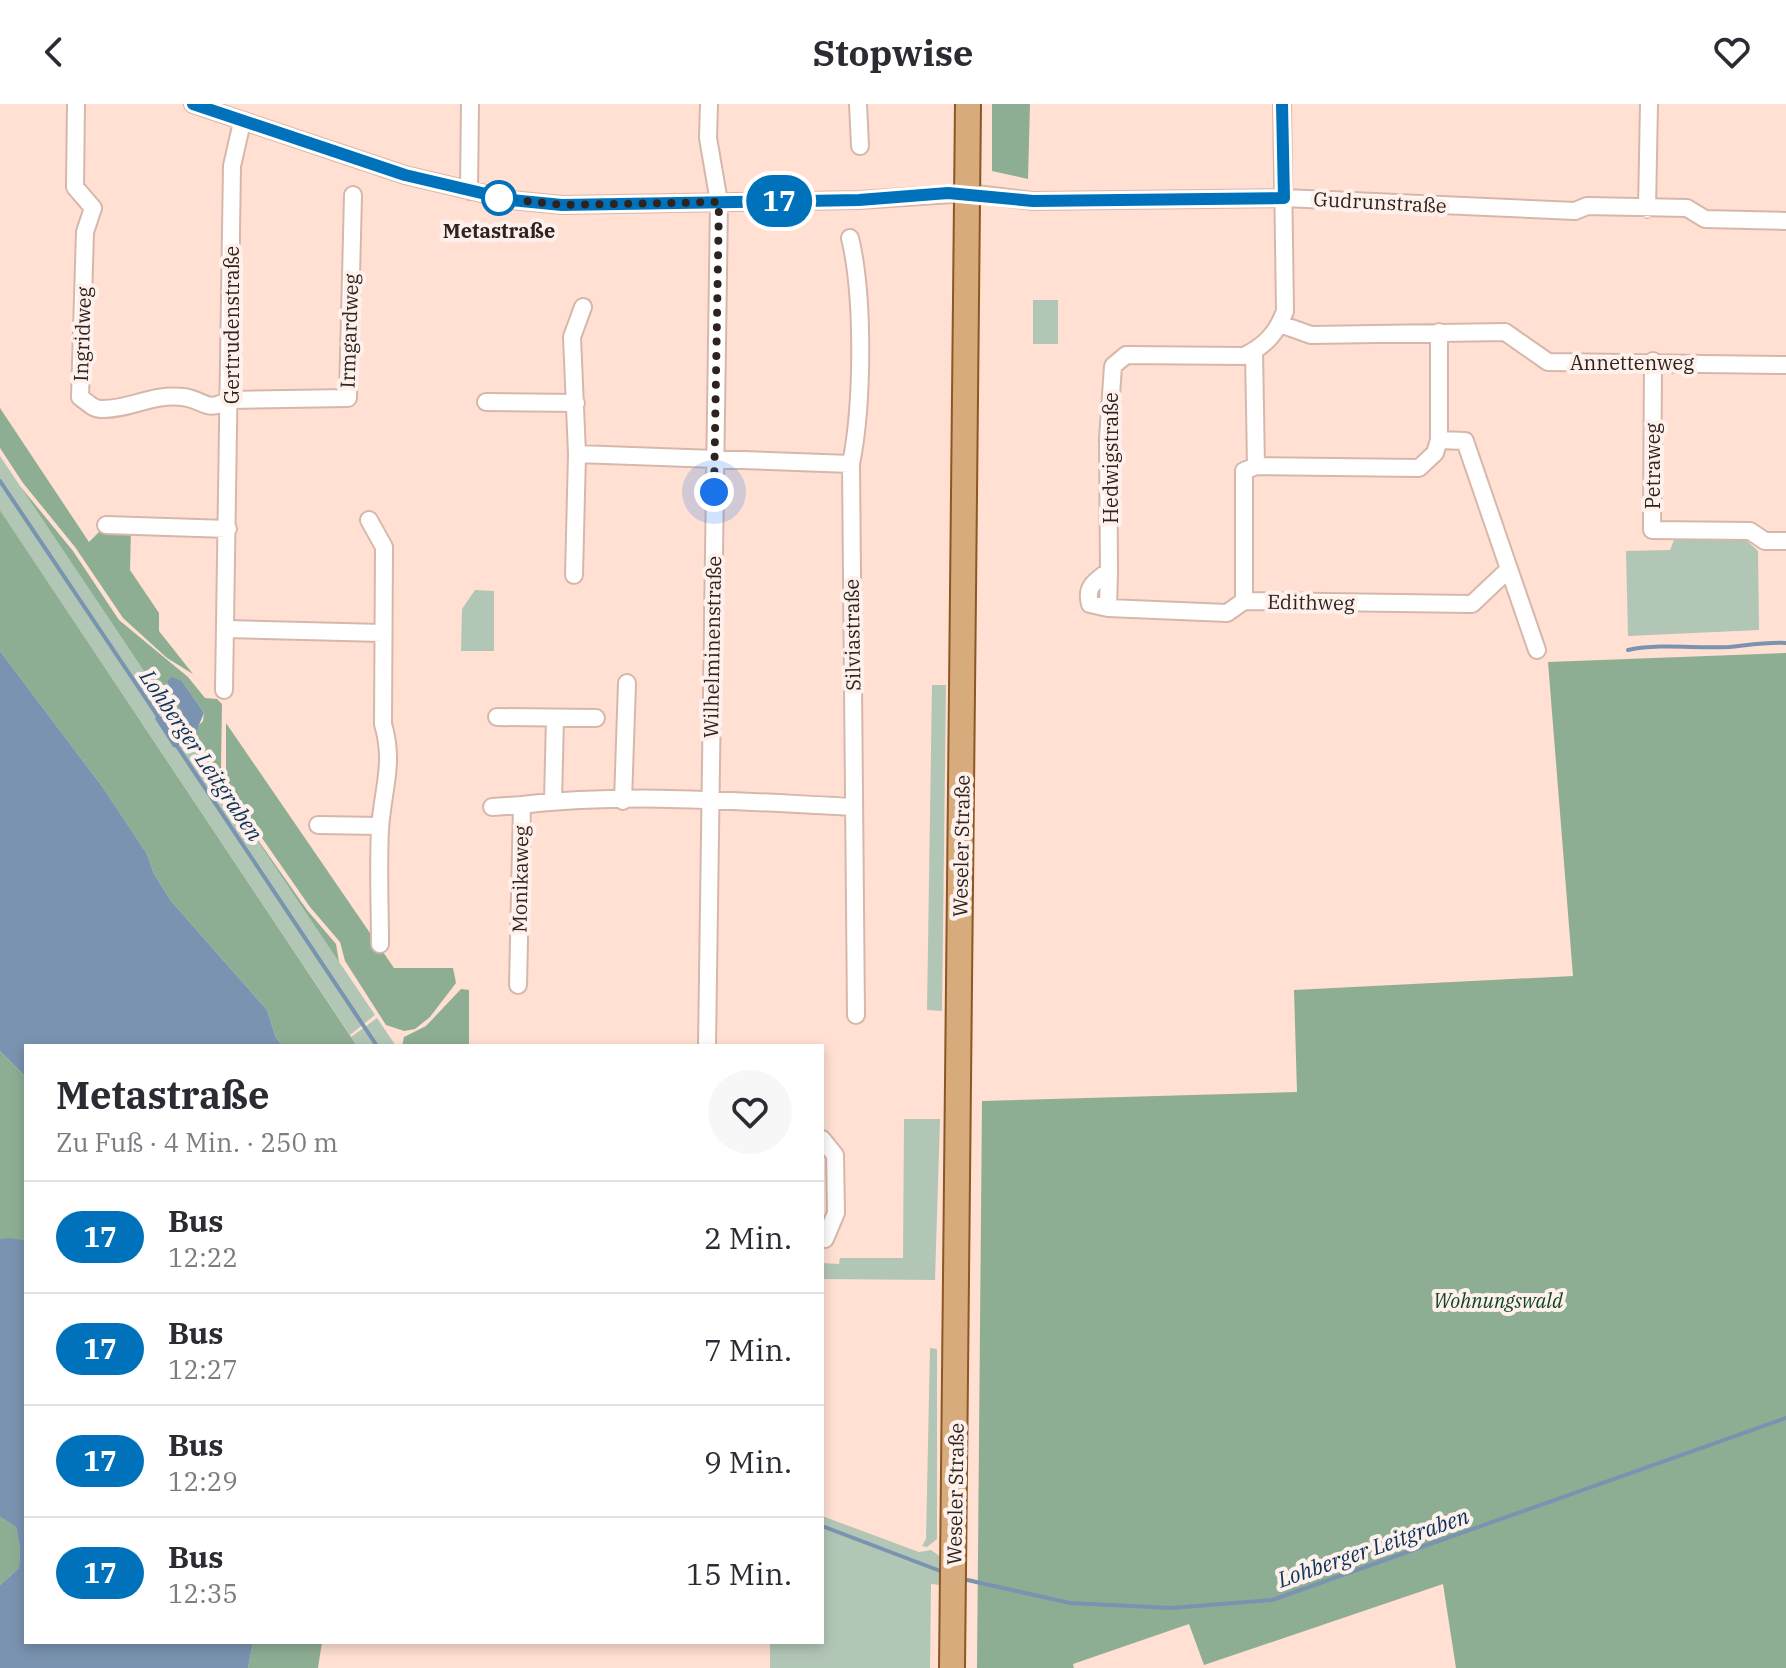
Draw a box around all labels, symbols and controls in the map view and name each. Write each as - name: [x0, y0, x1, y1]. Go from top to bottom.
- text: Stopwise: [813, 29, 974, 76]
- icon: back: [32, 30, 76, 74]
- icon: heart: [1710, 30, 1754, 74]
- line badge: 17: [743, 175, 815, 227]
- marker: Metastraße: [482, 181, 516, 215]
- text: 17: [762, 182, 796, 219]
- street label: Gudrunstraße: [1313, 185, 1447, 219]
- place label: Metastraße: [443, 217, 555, 244]
- street label: Gertrudenstraße: [218, 246, 245, 404]
- street label: Irmgardweg: [334, 273, 364, 389]
- street label: Ingridweg: [67, 286, 97, 382]
- street label: Annettenweg: [1570, 349, 1694, 376]
- street label: Hedwigstraße: [1097, 392, 1124, 524]
- street label: Petraweg: [1639, 423, 1666, 509]
- your location: [694, 472, 734, 512]
- street label: Wilhelminenstraße: [697, 556, 727, 738]
- street label: Silviastraße: [838, 579, 866, 691]
- street label: Edithweg: [1267, 588, 1355, 616]
- water label: Lohberger Leitgraben: [133, 663, 270, 847]
- street label: Weseler Straße: [946, 775, 976, 917]
- street label: Monikaweg: [506, 825, 534, 933]
- text: Metastraße: [56, 1070, 270, 1119]
- button: heart: [708, 1070, 792, 1154]
- text: Zu Fuß · 4 Min. · 250 m: [56, 1125, 338, 1159]
- text: Bus: [168, 1201, 223, 1240]
- text: 17: [83, 1218, 117, 1255]
- text: 2 Min.: [704, 1218, 792, 1257]
- text: 12:22: [168, 1240, 238, 1274]
- park label: Wohnungswald: [1433, 1287, 1564, 1314]
- text: Bus: [168, 1313, 223, 1352]
- text: 17: [83, 1330, 117, 1367]
- text: 7 Min.: [704, 1330, 792, 1369]
- text: 12:27: [168, 1352, 238, 1386]
- street label: Weseler Straße: [940, 1423, 970, 1565]
- text: Bus: [168, 1425, 223, 1464]
- text: 17: [83, 1442, 117, 1479]
- text: 9 Min.: [704, 1442, 792, 1481]
- text: 12:29: [168, 1464, 238, 1498]
- water label: Lohberger Leitgraben: [1273, 1500, 1473, 1594]
- text: Bus: [168, 1537, 223, 1576]
- text: 17: [83, 1554, 117, 1591]
- text: 15 Min.: [686, 1554, 792, 1593]
- text: 12:35: [168, 1576, 238, 1610]

